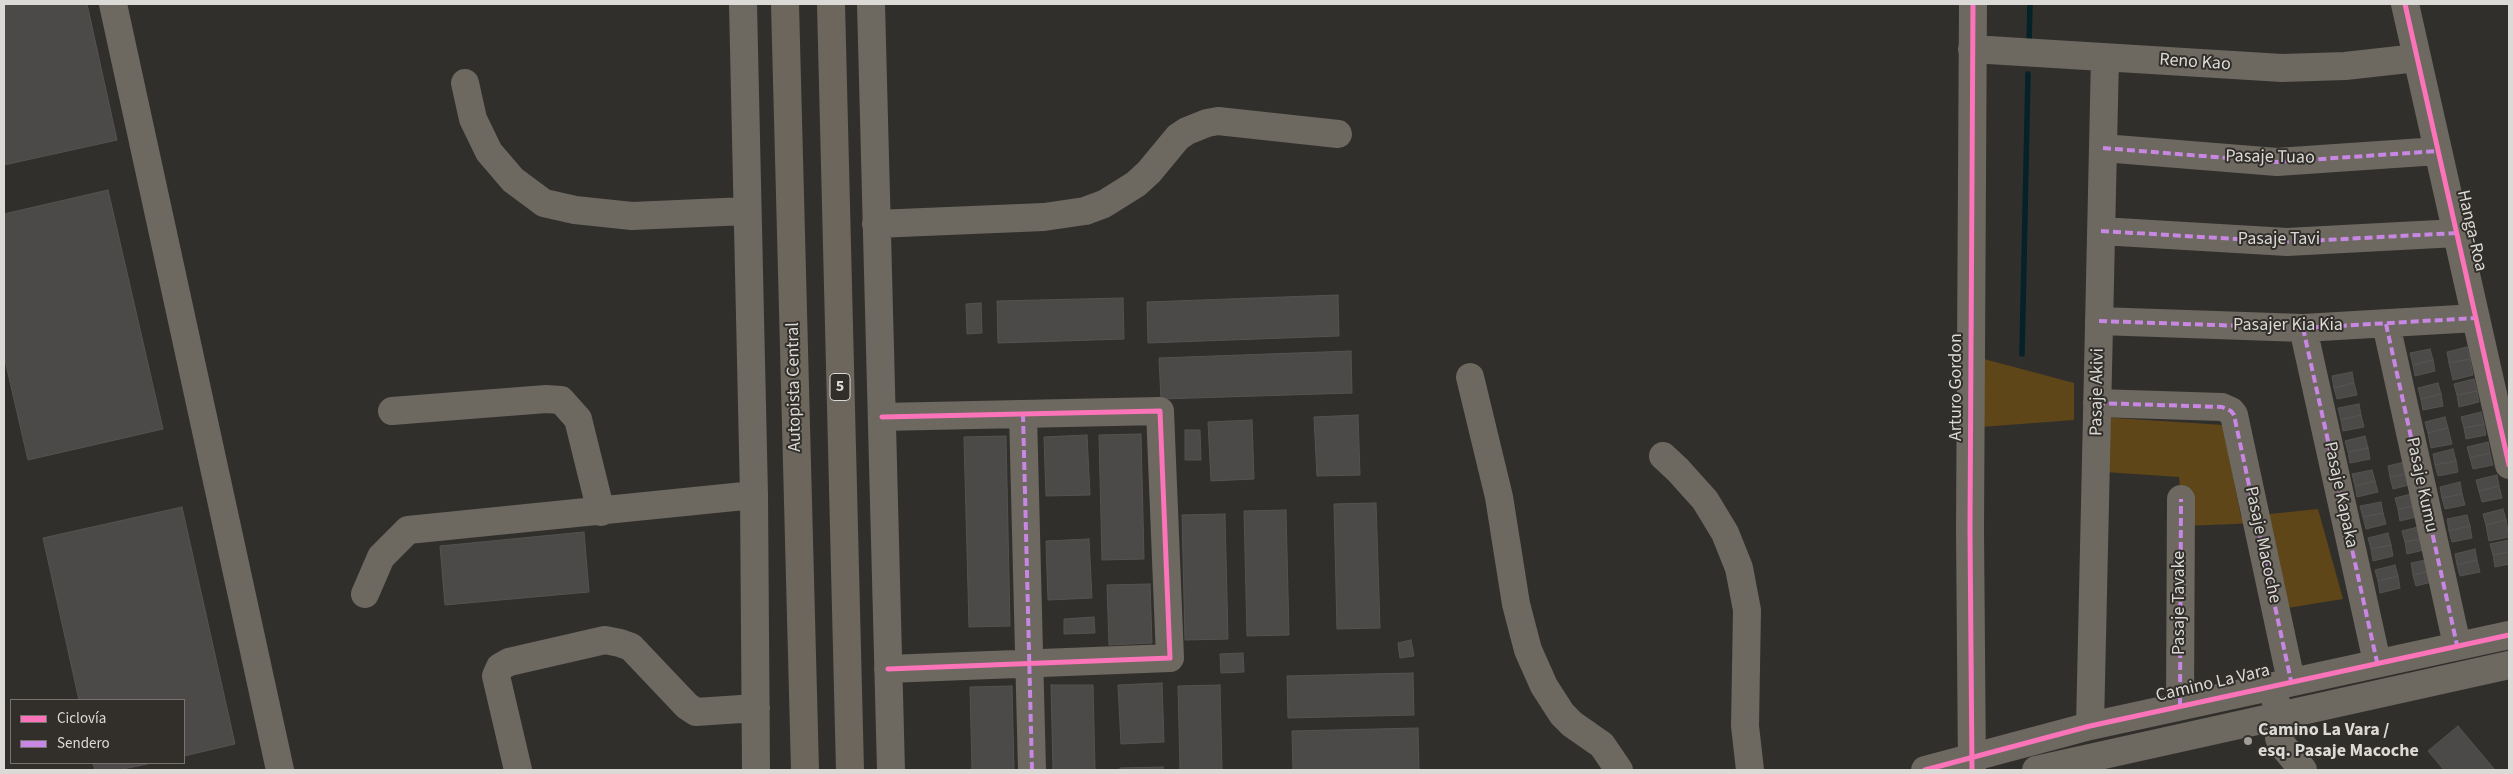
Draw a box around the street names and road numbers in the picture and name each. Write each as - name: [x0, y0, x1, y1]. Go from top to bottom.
- street label: Reno Kao: [2159, 50, 2231, 76]
- street label: Pasaje Tuao: [2225, 146, 2315, 170]
- street label: Hanga-Roa: [2451, 188, 2491, 274]
- street label: Pasaje Tavi: [2238, 229, 2320, 251]
- street label: Pasajer Kia Kia: [2233, 315, 2343, 337]
- street label: Autopista Central: [783, 322, 807, 452]
- street label: Arturo Gordon: [1946, 333, 1968, 441]
- street label: Pasaje Akivi: [2086, 348, 2110, 436]
- road number: 5: [830, 374, 850, 401]
- street label: Pasaje Kumu: [2400, 435, 2442, 535]
- street label: Pasaje Kapaka: [2318, 440, 2362, 550]
- street label: Pasaje Macoche: [2239, 485, 2285, 605]
- street label: Pasaje Tavake: [2169, 551, 2191, 655]
- street label: Camino La Vara: [2154, 660, 2272, 708]

